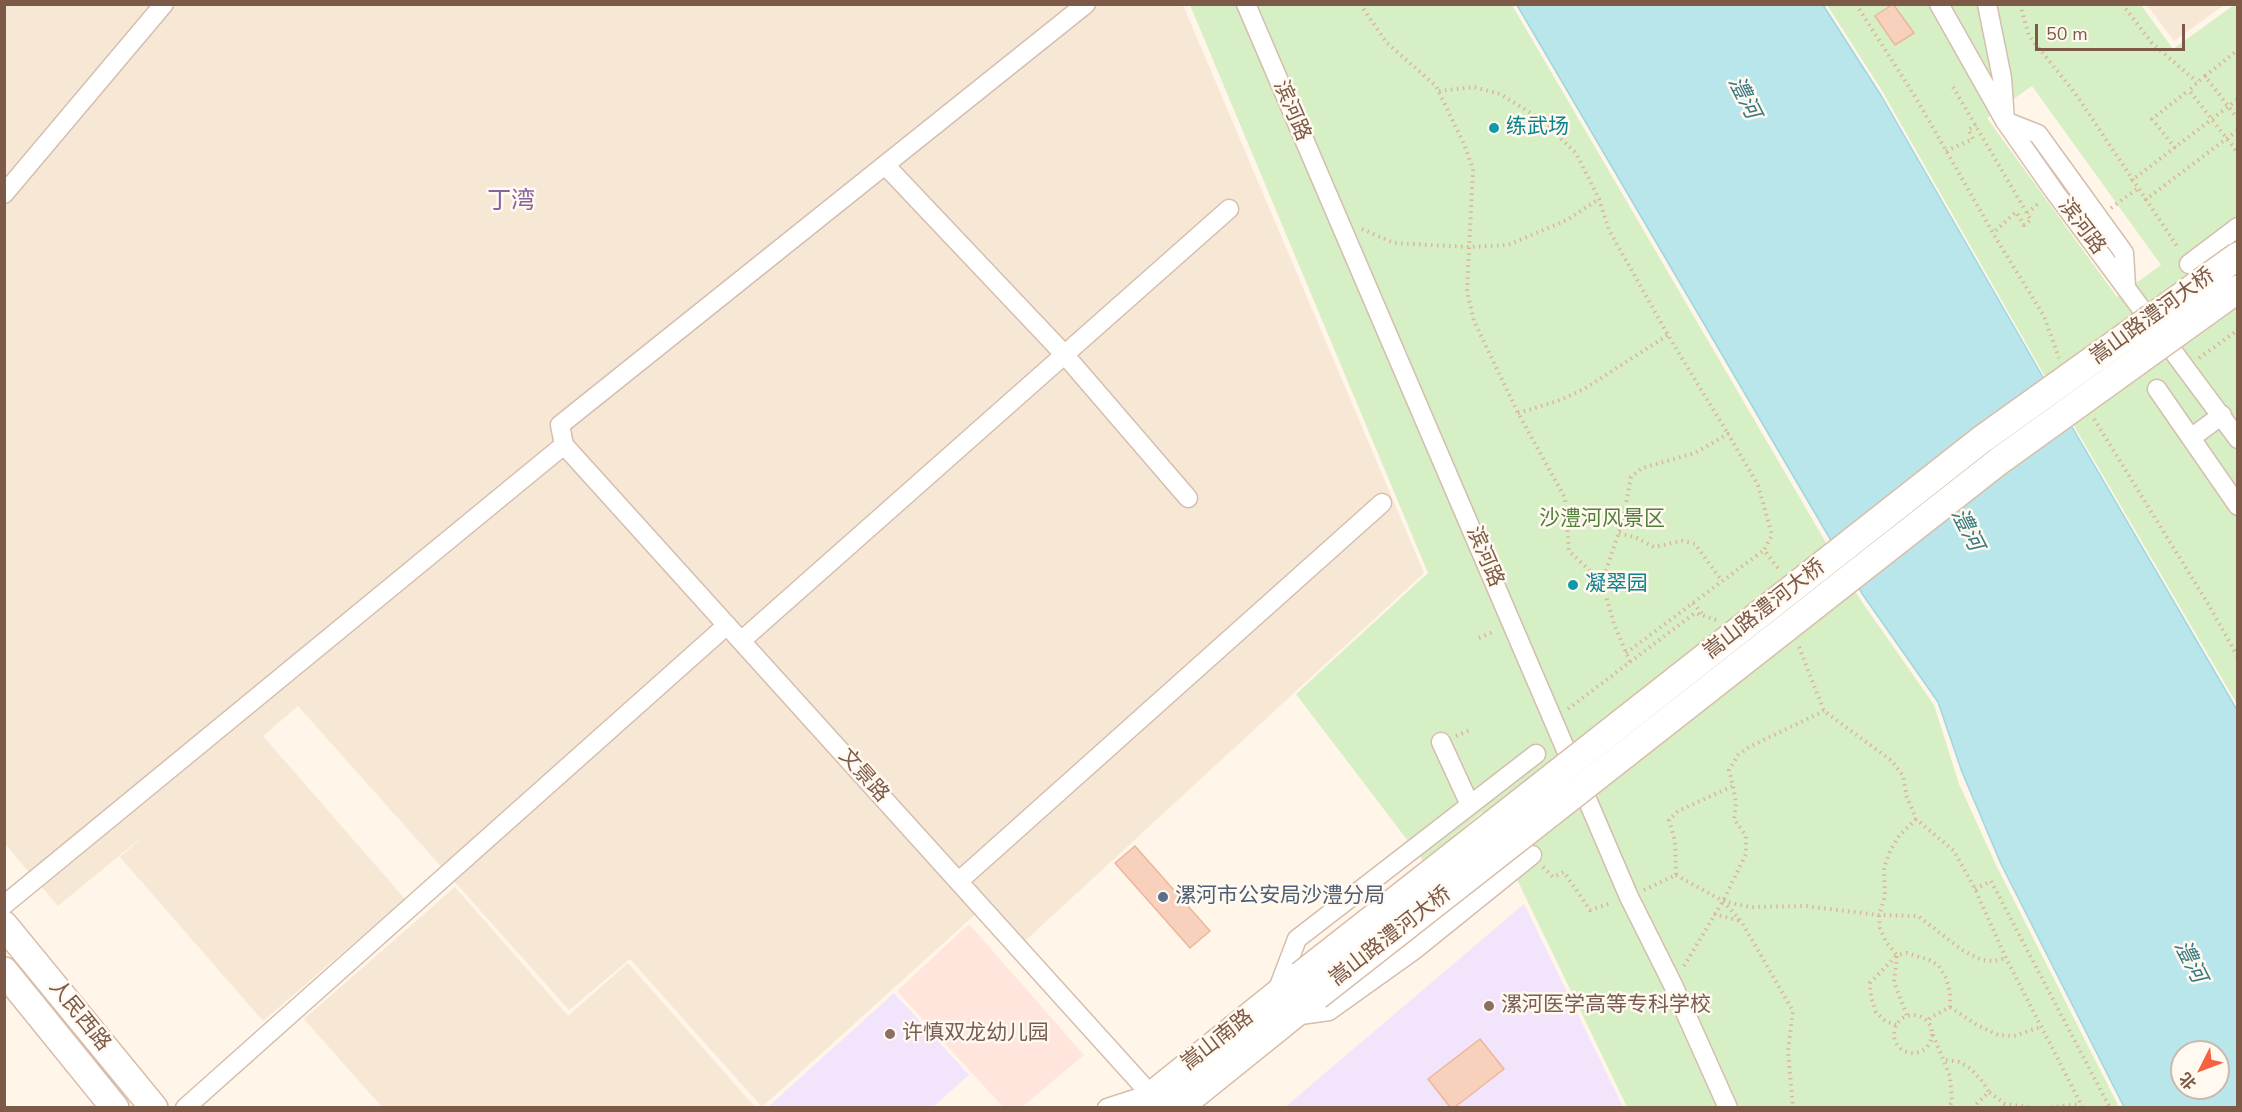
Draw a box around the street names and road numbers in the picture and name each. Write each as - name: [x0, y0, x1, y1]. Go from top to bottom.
- street label: 滨河路: [1267, 77, 1315, 145]
- street label: 滨河路: [2052, 194, 2110, 260]
- street label: 嵩山路澧河大桥: [2086, 264, 2220, 370]
- street label: 滨河路: [1460, 523, 1508, 591]
- street label: 嵩山路澧河大桥: [1699, 555, 1831, 665]
- street label: 文景路: [833, 744, 893, 808]
- street label: 嵩山路澧河大桥: [1325, 882, 1457, 992]
- street label: 人民西路: [43, 975, 115, 1057]
- street label: 嵩山南路: [1177, 1005, 1259, 1077]

